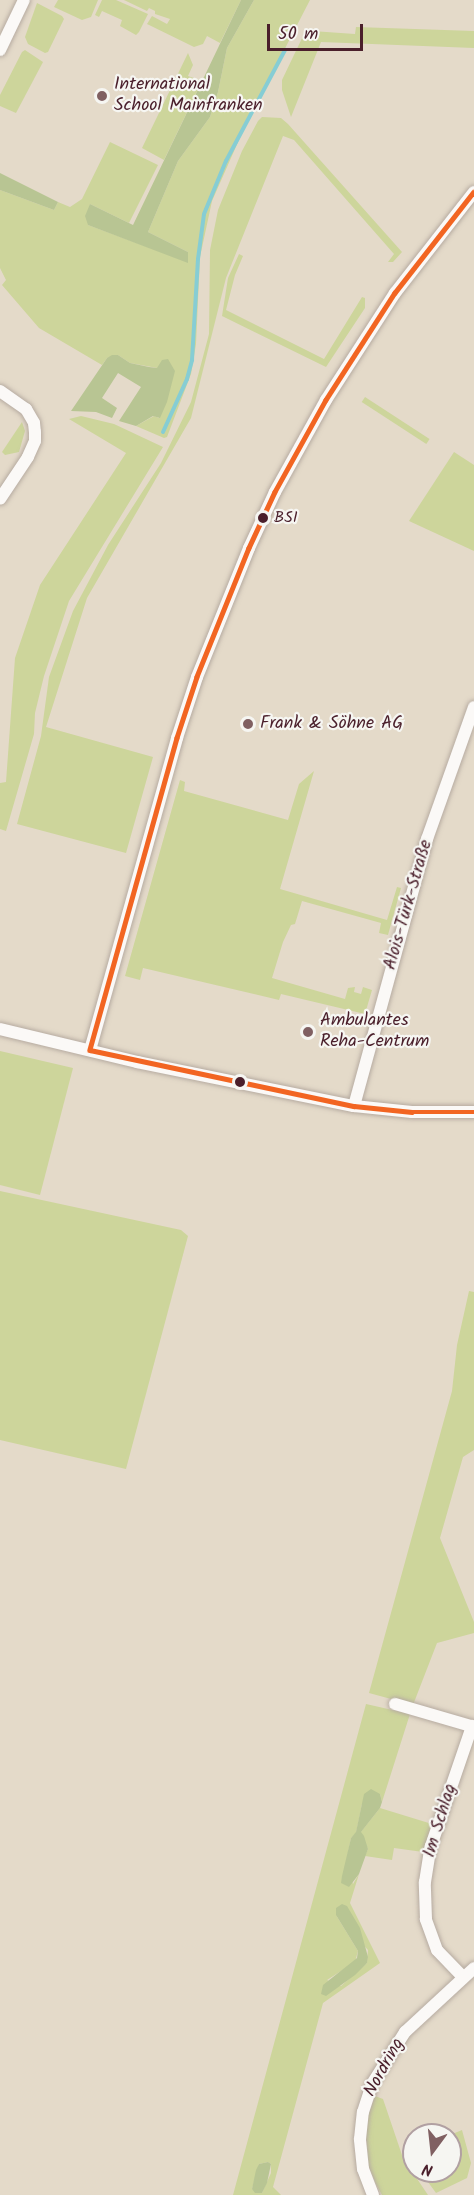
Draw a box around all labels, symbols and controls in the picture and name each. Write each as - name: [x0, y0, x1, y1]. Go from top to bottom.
- scale bar: [270, 12, 366, 50]
- text: 50 m: [278, 20, 318, 49]
- place label: International School Mainfranken: [114, 75, 263, 118]
- marker: International School Mainfranken: [95, 89, 109, 103]
- place label: BSI: [274, 508, 298, 528]
- marker: BSI: [257, 512, 269, 524]
- place label: Frank & Söhne AG: [260, 713, 403, 735]
- marker: Frank & Söhne AG: [241, 717, 255, 731]
- street label: Alois-Türk-Straße: [380, 838, 438, 972]
- place label: Ambulantes Reha-Centrum: [320, 1011, 429, 1054]
- marker: Ambulantes Reha-Centrum: [301, 1025, 315, 1039]
- unlabelled marker: [234, 1076, 246, 1088]
- street label: Im Schlag: [420, 1782, 462, 1860]
- street label: Nordring: [360, 2035, 410, 2101]
- north arrow: [402, 2123, 462, 2183]
- text: N: [420, 2156, 436, 2182]

